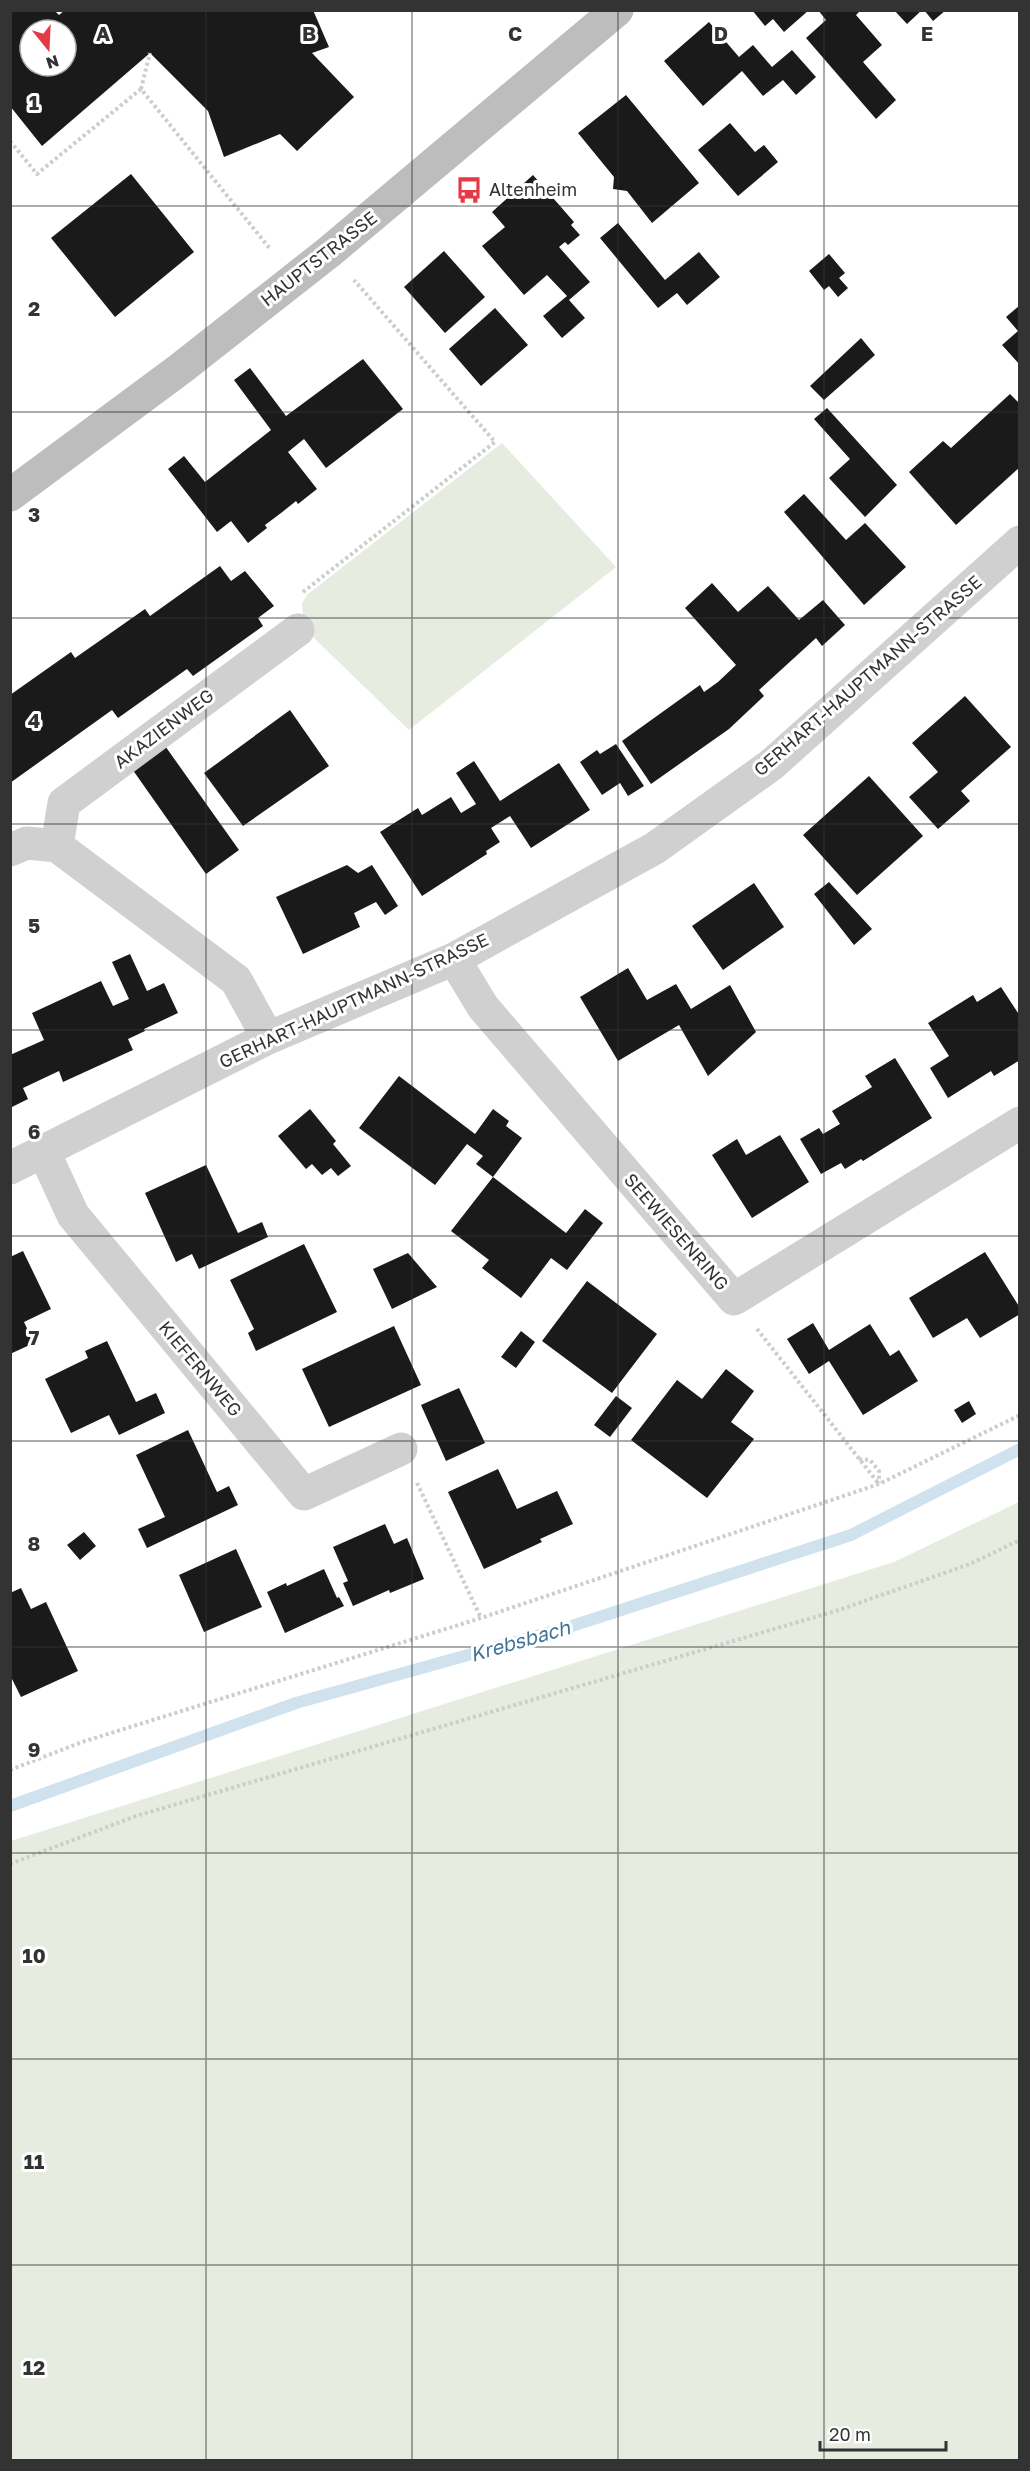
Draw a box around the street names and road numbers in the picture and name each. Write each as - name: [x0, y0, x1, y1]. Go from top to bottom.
- street label: HAUPTSTRASSE: [256, 206, 381, 310]
- street label: GERHART-HAUPTMANN-STRASSE: [749, 570, 986, 780]
- street label: AKAZIENWEG: [109, 684, 217, 773]
- street label: GERHART-HAUPTMANN-STRASSE: [215, 928, 492, 1072]
- street label: SEEWIESENRING: [620, 1168, 734, 1294]
- street label: KIEFERNWEG: [155, 1316, 247, 1420]

